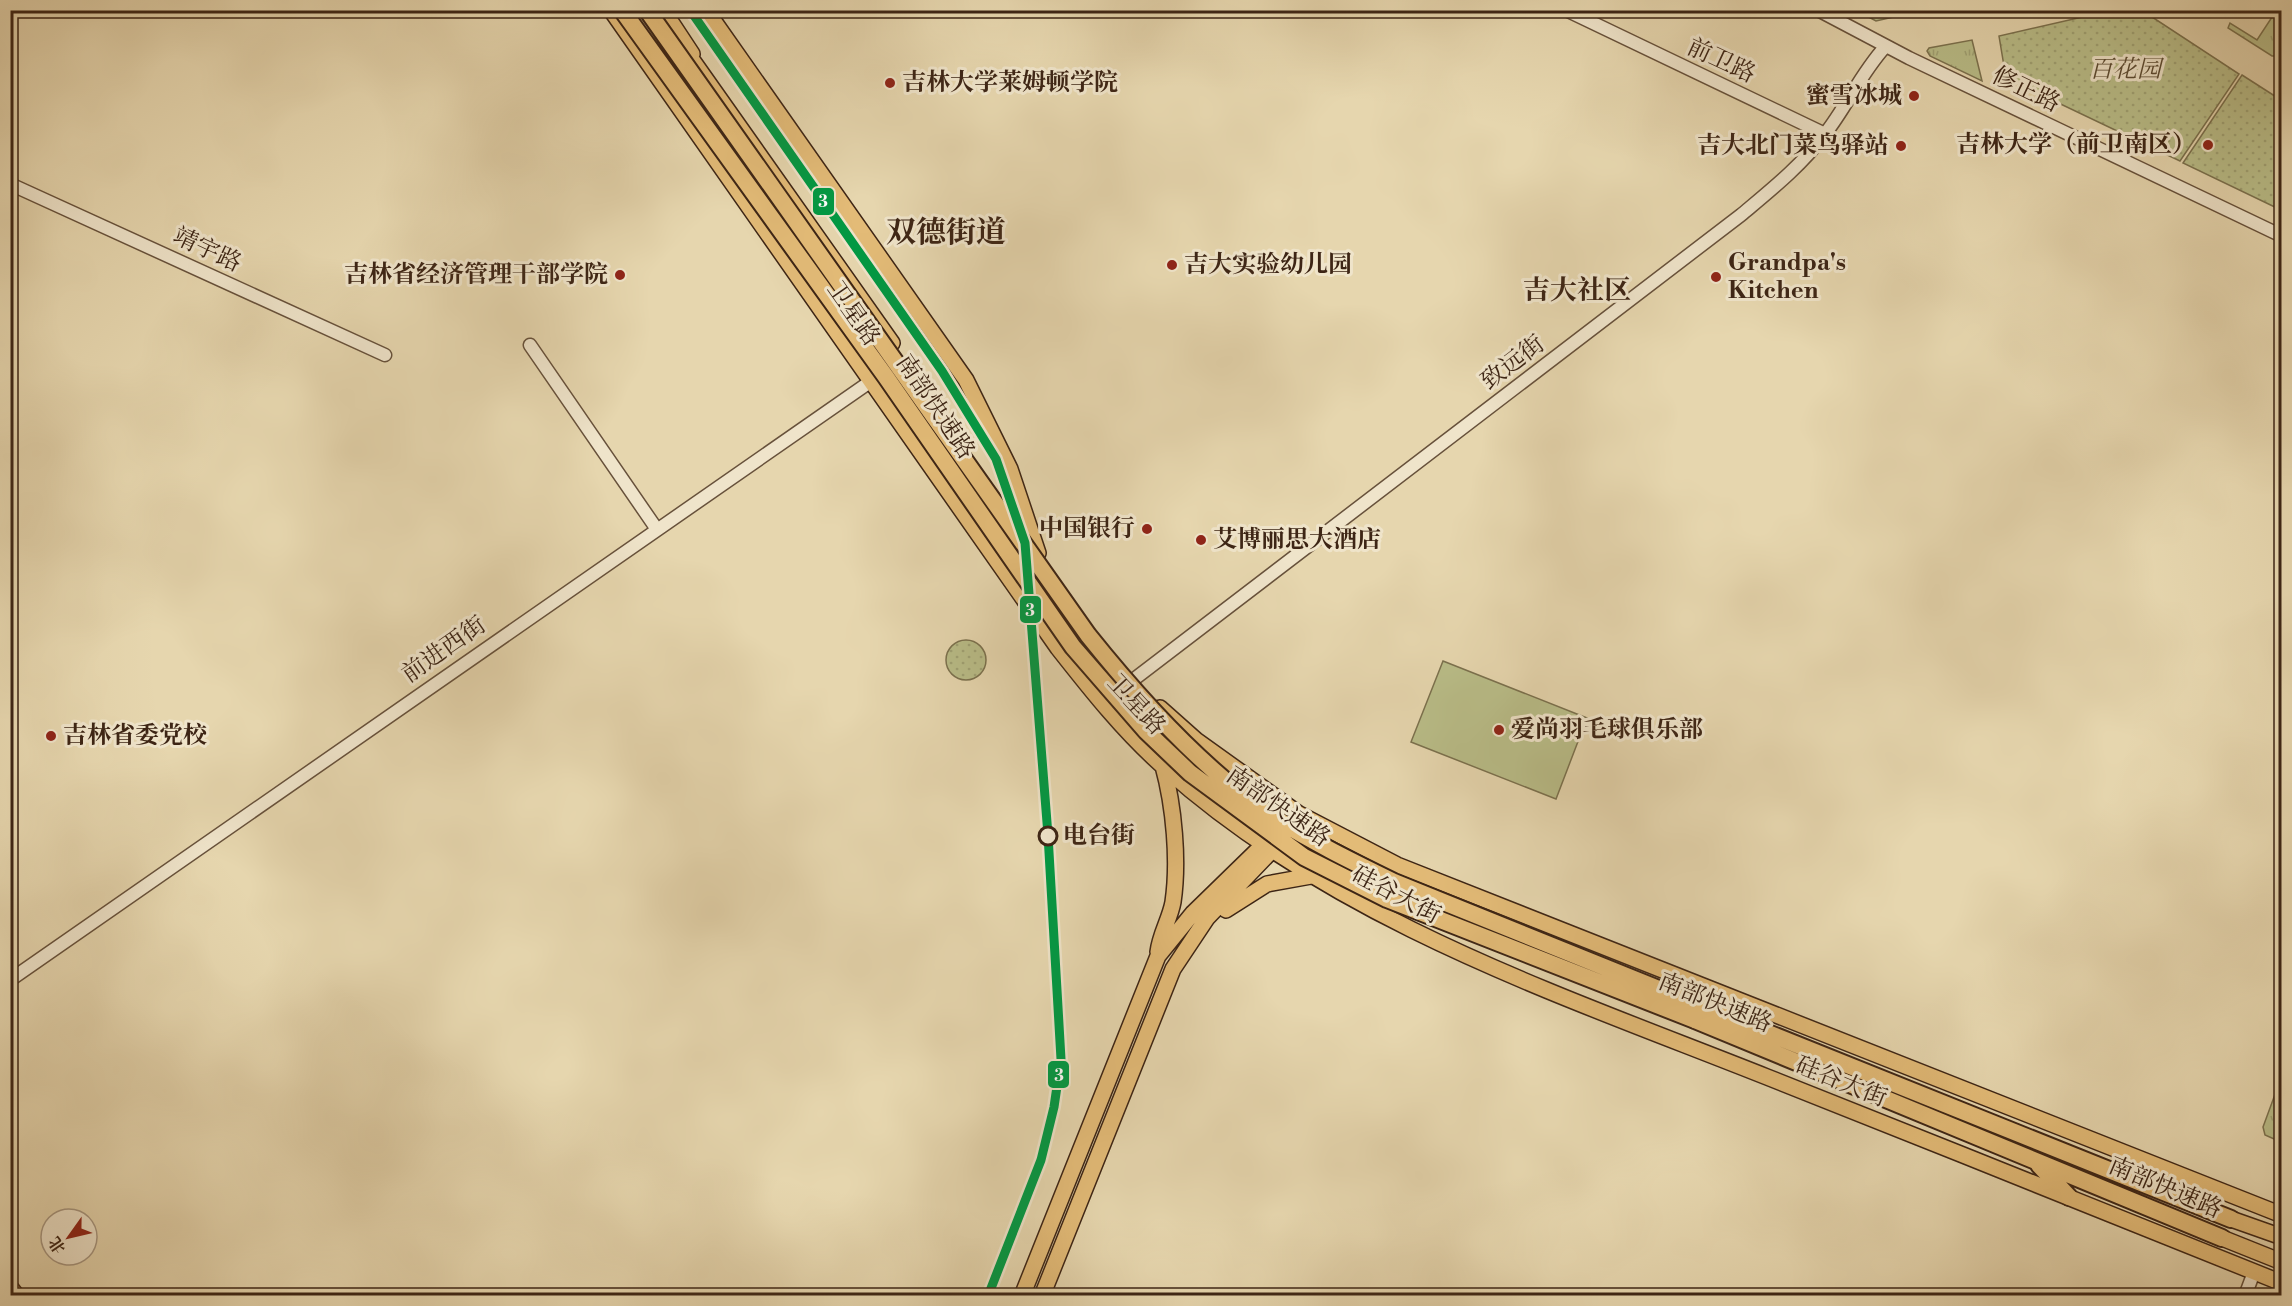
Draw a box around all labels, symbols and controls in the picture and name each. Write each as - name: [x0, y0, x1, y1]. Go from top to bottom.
- street label: 前卫路: [1682, 32, 1760, 90]
- park label: 百花园: [2089, 55, 2165, 85]
- street label: 修正路: [1987, 61, 2065, 119]
- place label: 吉林大学莱姆顿学院: [902, 68, 1118, 98]
- marker: 吉林大学莱姆顿学院: [883, 76, 897, 90]
- place label: 蜜雪冰城: [1806, 81, 1902, 111]
- marker: 蜜雪冰城: [1907, 89, 1921, 103]
- place label: 吉林大学（前卫南区）: [1956, 130, 2196, 160]
- place label: 吉大北门菜鸟驿站: [1697, 131, 1889, 161]
- marker: 吉林大学（前卫南区）: [2201, 138, 2215, 152]
- marker: 吉大北门菜鸟驿站: [1894, 139, 1908, 153]
- line badge: 3: [812, 187, 835, 216]
- text: 3: [818, 192, 828, 212]
- district label: 双德街道: [886, 214, 1006, 252]
- street label: 靖宇路: [168, 221, 246, 279]
- place label: Grandpa's Kitchen: [1728, 248, 1846, 306]
- place label: 吉大实验幼儿园: [1184, 250, 1352, 280]
- marker: 吉大实验幼儿园: [1165, 258, 1179, 272]
- place label: 吉林省经济管理干部学院: [344, 260, 608, 290]
- marker: 吉林省经济管理干部学院: [613, 268, 627, 282]
- marker: Grandpa's Kitchen: [1709, 270, 1723, 284]
- district label: 吉大社区: [1523, 274, 1631, 308]
- street label: 卫星路: [820, 276, 886, 352]
- street label: 致远街: [1475, 329, 1551, 397]
- street label: 南部快速路: [889, 349, 981, 465]
- place label: 中国银行: [1039, 514, 1135, 544]
- marker: 中国银行: [1140, 522, 1154, 536]
- place label: 艾博丽思大酒店: [1213, 525, 1381, 555]
- marker: 艾博丽思大酒店: [1194, 533, 1208, 547]
- line badge: 3: [1019, 595, 1042, 624]
- text: 3: [1025, 601, 1035, 621]
- street label: 前进西街: [396, 610, 492, 690]
- street label: 卫星路: [1100, 668, 1172, 742]
- place label: 爱尚羽毛球俱乐部: [1511, 715, 1703, 745]
- place label: 吉林省委党校: [63, 721, 207, 751]
- marker: 爱尚羽毛球俱乐部: [1492, 723, 1506, 737]
- marker: 吉林省委党校: [44, 729, 58, 743]
- street label: 南部快速路: [1220, 760, 1336, 854]
- place label: 电台街: [1063, 821, 1135, 851]
- marker: 电台街: [1038, 826, 1058, 846]
- street label: 硅谷大街: [1347, 859, 1445, 931]
- street label: 南部快速路: [1654, 967, 1776, 1039]
- street label: 硅谷大街: [1791, 1050, 1891, 1114]
- line badge: 3: [1047, 1060, 1070, 1089]
- text: 3: [1054, 1066, 1064, 1086]
- street label: 南部快速路: [2104, 1151, 2226, 1225]
- north arrow: [39, 1207, 99, 1267]
- text: 北: [45, 1233, 70, 1257]

